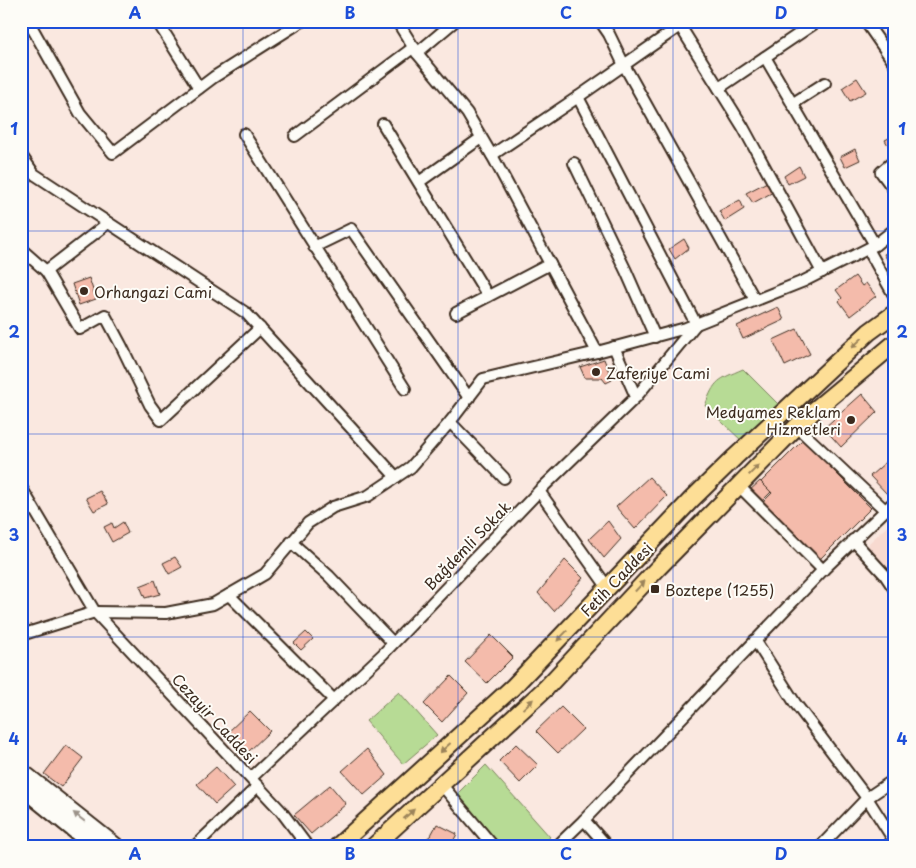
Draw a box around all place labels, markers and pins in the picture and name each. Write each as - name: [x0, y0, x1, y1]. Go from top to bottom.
- place label: Orhangazi Cami: [94, 280, 212, 303]
- marker: Orhangazi Cami: [78, 285, 90, 297]
- place label: Zaferiye Cami: [606, 361, 710, 384]
- marker: Zaferiye Cami: [590, 366, 602, 378]
- place label: Medyames Reklam Hizmetleri: [706, 400, 841, 440]
- marker: Medyames Reklam Hizmetleri: [845, 414, 857, 426]
- place label: Boztepe (1255): [665, 578, 774, 601]
- marker: Boztepe (1255): [649, 583, 661, 595]

